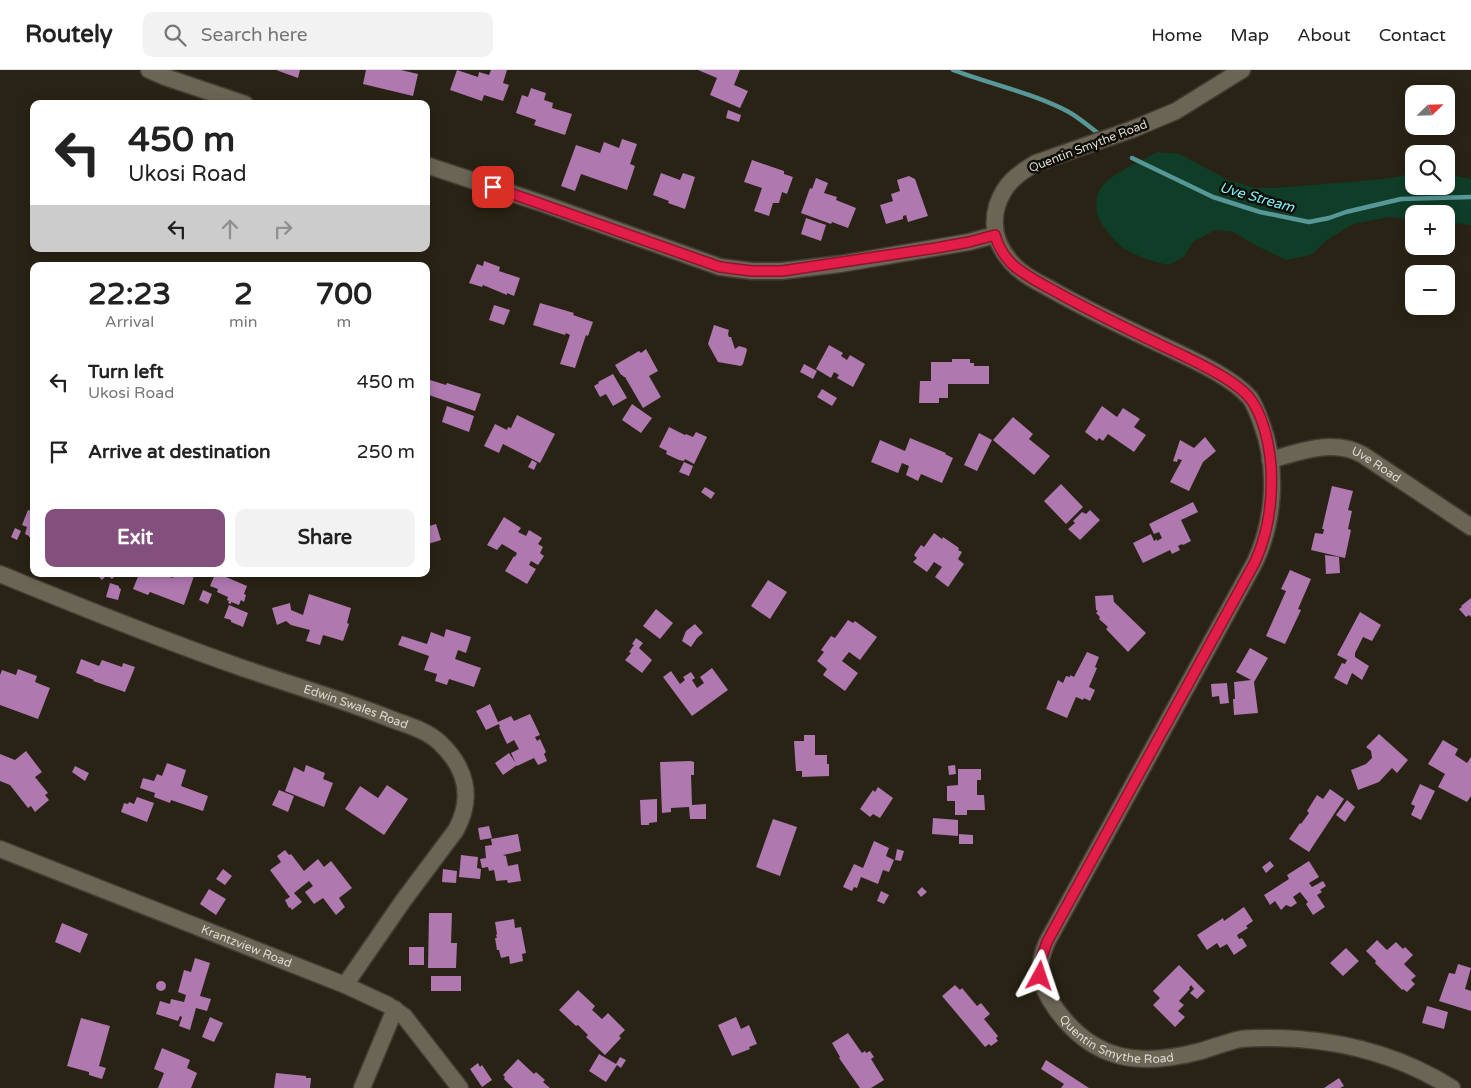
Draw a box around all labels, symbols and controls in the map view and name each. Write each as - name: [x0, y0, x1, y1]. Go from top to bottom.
- search box: [143, 12, 493, 57]
- text: Routely: [25, 20, 113, 49]
- icon: search: [161, 21, 189, 49]
- text: Search here: [201, 24, 308, 46]
- text: Home: [1151, 24, 1202, 46]
- text: Map: [1230, 24, 1269, 46]
- text: About: [1297, 24, 1351, 46]
- text: Contact: [1379, 24, 1446, 46]
- north arrow: [1405, 85, 1455, 135]
- map controls: [1405, 85, 1455, 315]
- street label: Quentin Smythe Road: [1027, 117, 1149, 175]
- text: 450 m: [128, 119, 235, 161]
- icon: left: [45, 120, 110, 185]
- button: search: [1405, 145, 1455, 195]
- text: Ukosi Road: [128, 161, 247, 187]
- pin: [472, 166, 514, 208]
- icon: arrive: [479, 173, 507, 201]
- water label: Uve Stream: [1218, 179, 1297, 217]
- button: +: [1405, 205, 1455, 255]
- icon: left: [163, 215, 191, 243]
- icon: ahead: [216, 215, 244, 243]
- icon: right: [269, 215, 297, 243]
- button: −: [1405, 265, 1455, 315]
- text: 22:23: [88, 276, 171, 313]
- text: 2: [234, 276, 253, 313]
- text: 700: [316, 276, 372, 313]
- text: Arrival: [105, 312, 154, 332]
- text: min: [229, 312, 258, 332]
- text: m: [336, 312, 351, 332]
- text: Turn left: [88, 361, 164, 383]
- icon: left: [45, 368, 73, 396]
- text: 450 m: [357, 371, 415, 393]
- text: Ukosi Road: [88, 383, 174, 403]
- icon: arrive: [45, 438, 73, 466]
- text: Arrive at destination: [88, 441, 271, 463]
- text: 250 m: [357, 441, 415, 463]
- street label: Uve Road: [1350, 444, 1403, 485]
- button: Exit: [45, 509, 225, 567]
- button: Share: [235, 509, 415, 567]
- street label: Edwin Swales Road: [302, 682, 410, 732]
- street label: Krantzview Road: [199, 922, 294, 970]
- position arrow: [1013, 949, 1065, 1001]
- street label: Quentin Smythe Road: [1056, 1012, 1175, 1066]

